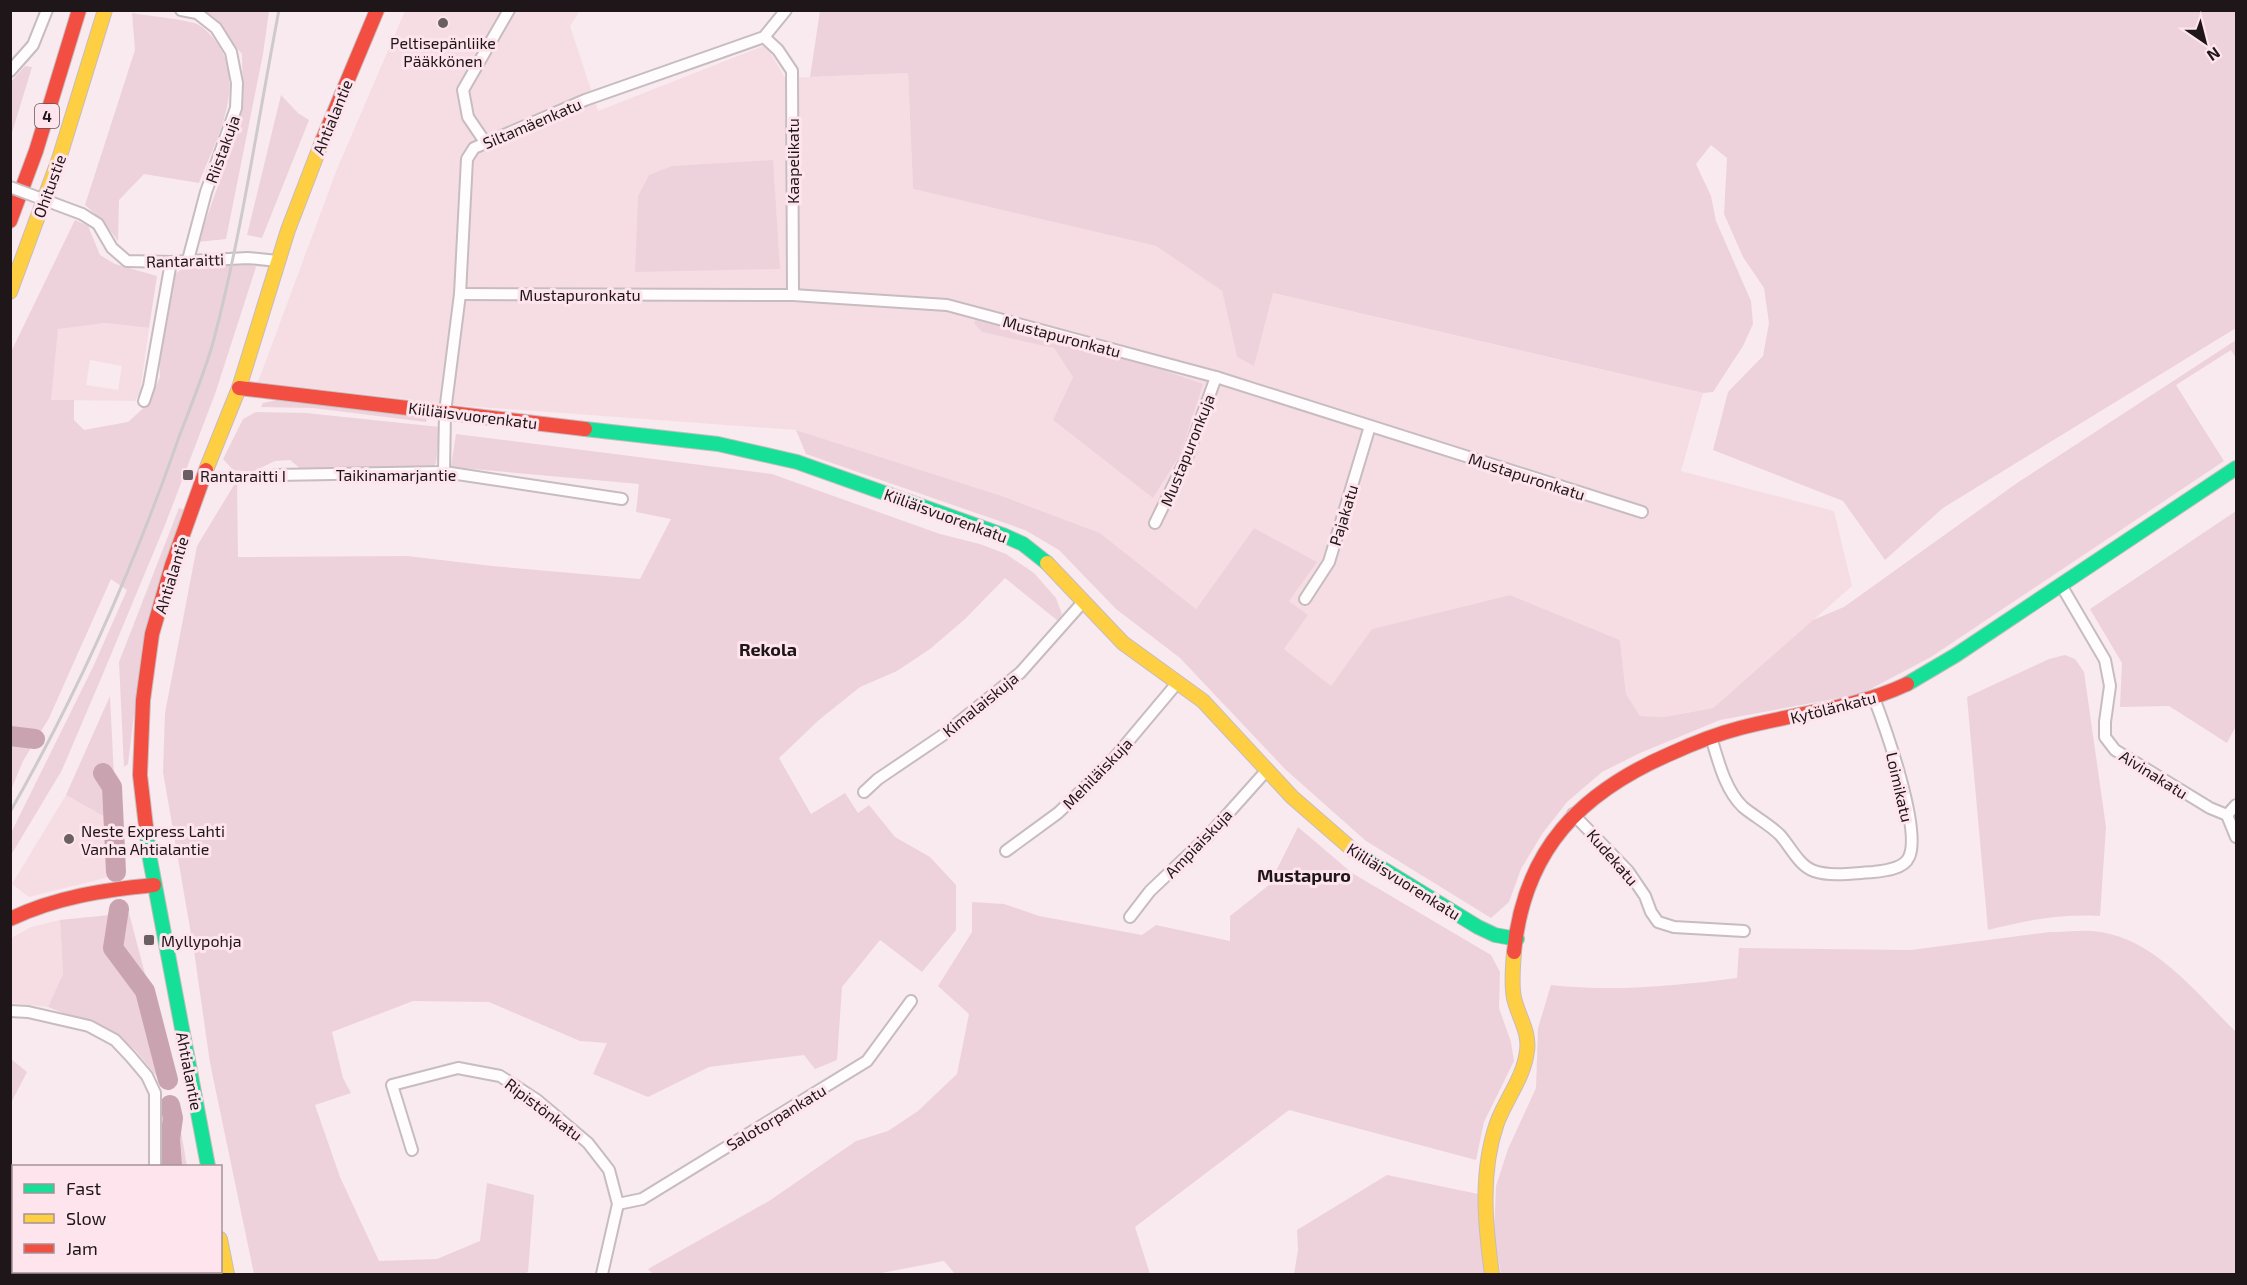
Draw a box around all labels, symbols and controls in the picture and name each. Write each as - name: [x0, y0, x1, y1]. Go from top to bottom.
- north arrow: [2175, 12, 2235, 72]
- marker: Peltisepänliike Pääkkönen: [436, 16, 450, 30]
- place label: Peltisepänliike Pääkkönen: [390, 33, 496, 70]
- text: N: [2204, 44, 2224, 66]
- street label: Ahtialantie: [308, 77, 356, 157]
- street label: Siltamäenkatu: [480, 94, 584, 152]
- road number: 4: [35, 104, 59, 128]
- street label: Riistakuja: [201, 112, 244, 186]
- street label: Kaapelikatu: [783, 118, 802, 204]
- street label: Ohitustie: [29, 152, 69, 220]
- street label: Rantaraitti: [146, 249, 224, 271]
- street label: Mustapuronkatu: [519, 285, 641, 304]
- street label: Mustapuronkatu: [1001, 311, 1123, 361]
- street label: Mustapuronkuja: [1156, 391, 1219, 509]
- street label: Kiiliäisvuorenkatu: [407, 398, 539, 432]
- street label: Mustapuronkatu: [1466, 448, 1588, 504]
- street label: Taikinamarjantie: [336, 465, 456, 485]
- place label: Rantaraitti I: [200, 466, 286, 485]
- marker: Rantaraitti I: [181, 468, 195, 482]
- street label: Pajakatu: [1325, 482, 1362, 548]
- street label: Kiiliäisvuorenkatu: [882, 484, 1010, 546]
- street label: Ahtialantie: [150, 534, 192, 616]
- district label: Rekola: [739, 638, 797, 660]
- street label: Kimalaiskuja: [938, 668, 1022, 741]
- street label: Kytölänkatu: [1788, 687, 1878, 727]
- street label: Mehiläiskuja: [1058, 733, 1136, 813]
- street label: Aivinakatu: [2116, 746, 2192, 802]
- street label: Loimikatu: [1883, 750, 1917, 824]
- street label: Ampiaiskuja: [1161, 805, 1236, 882]
- place label: Neste Express Lahti Vanha Ahtialantie: [81, 821, 225, 858]
- street label: Kudekatu: [1583, 825, 1643, 889]
- marker: Neste Express Lahti Vanha Ahtialantie: [62, 832, 76, 846]
- street label: Kiiliäisvuorenkatu: [1344, 839, 1464, 923]
- district label: Mustapuro: [1257, 864, 1351, 886]
- place label: Myllypohja: [161, 931, 242, 951]
- marker: Myllypohja: [142, 933, 156, 947]
- street label: Ahtialantie: [173, 1030, 207, 1112]
- street label: Ripistönkatu: [502, 1074, 586, 1144]
- street label: Salotorpankatu: [723, 1080, 829, 1154]
- legend: [12, 1165, 222, 1273]
- text: Fast: [66, 1177, 101, 1199]
- text: Slow: [66, 1207, 107, 1229]
- text: Jam: [66, 1237, 98, 1259]

